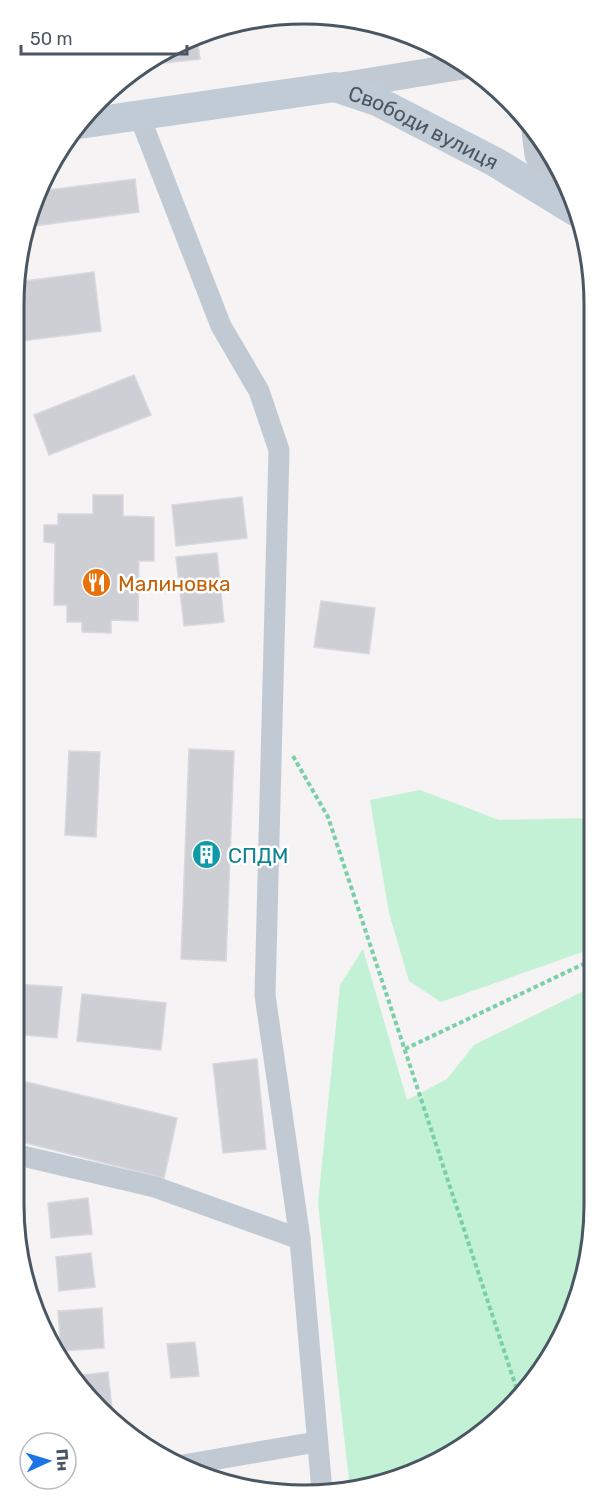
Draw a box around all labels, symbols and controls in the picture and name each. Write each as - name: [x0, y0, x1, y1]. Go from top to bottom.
- scale bar: [21, 18, 188, 56]
- text: 50 m: [30, 28, 73, 50]
- street label: Свободи вулиця: [345, 80, 503, 174]
- restaurant icon: Малиновка: [81, 567, 113, 599]
- place label: Малиновка: [118, 571, 231, 596]
- building icon: СПДМ: [191, 839, 223, 871]
- place label: СПДМ: [228, 843, 289, 868]
- north arrow: [18, 1431, 78, 1491]
- text: Пн: [52, 1448, 73, 1472]

